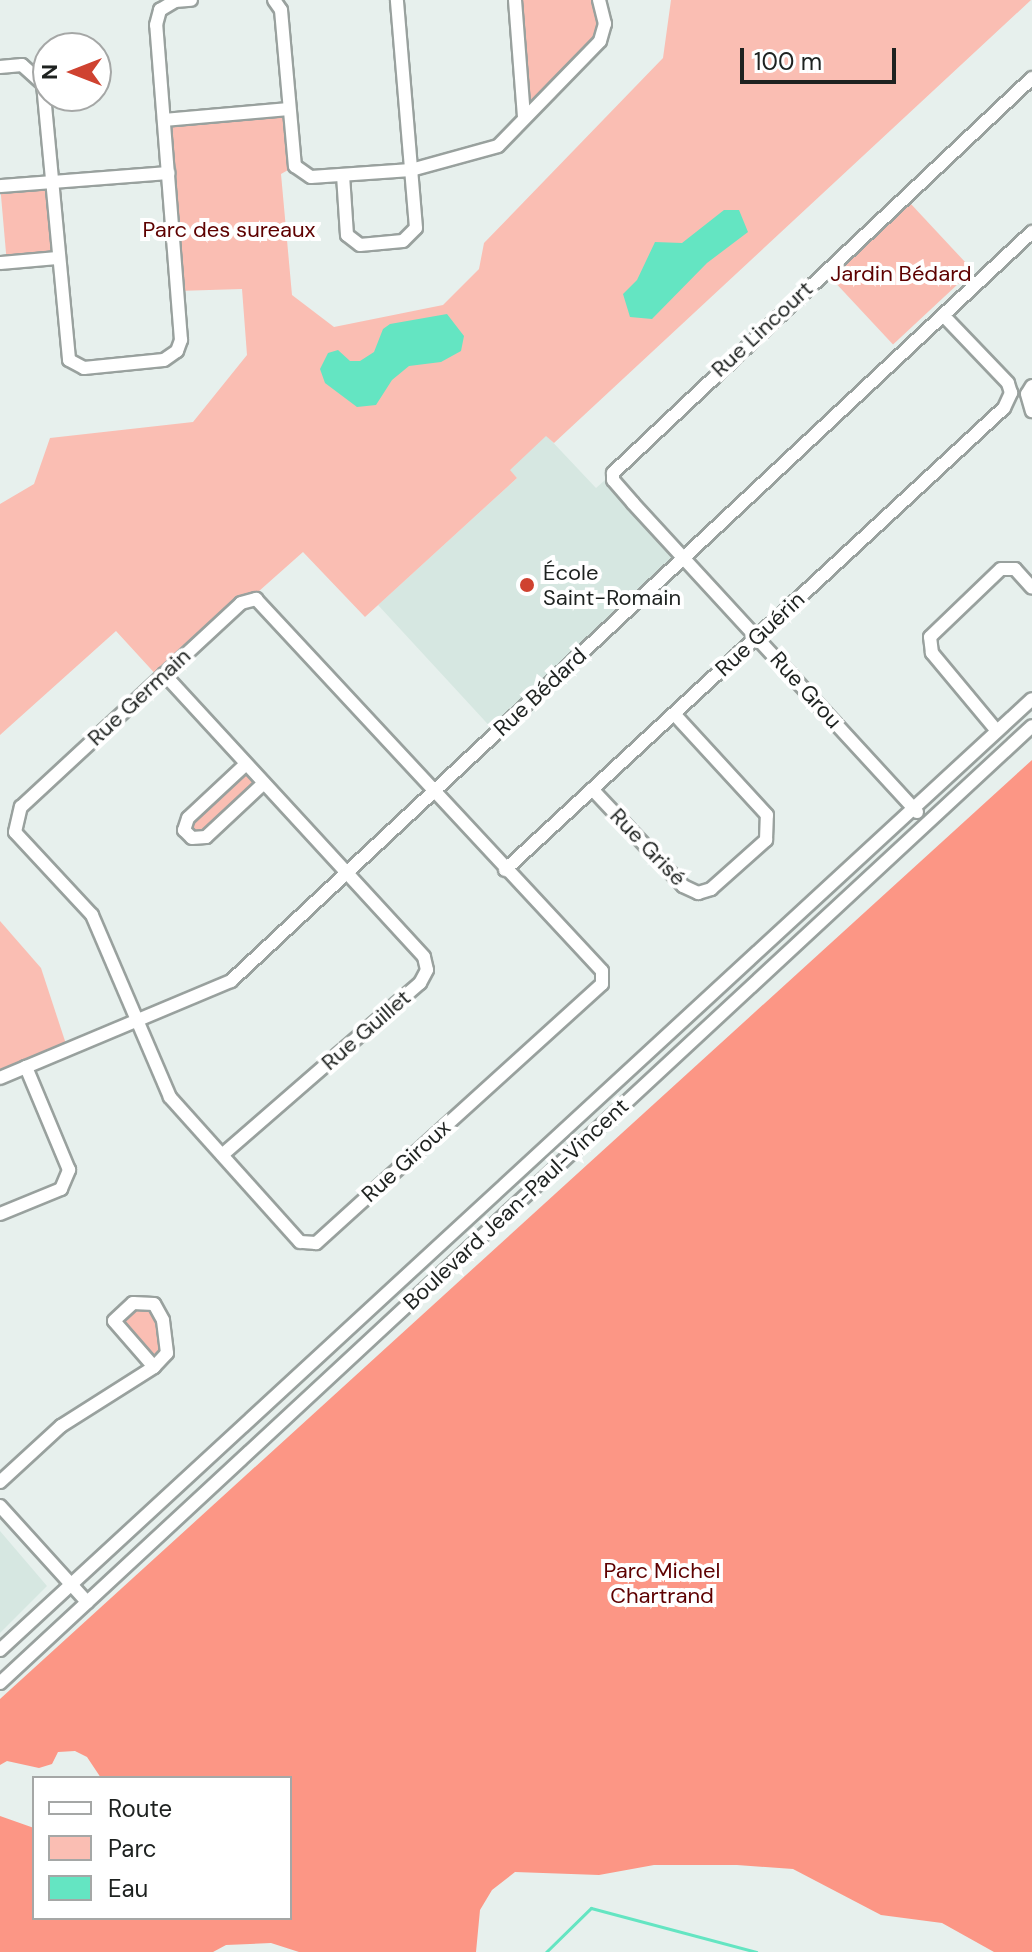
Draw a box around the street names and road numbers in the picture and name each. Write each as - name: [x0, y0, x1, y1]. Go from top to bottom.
- street label: Rue Lincourt: [706, 276, 818, 382]
- street label: Rue Guérin: [710, 586, 810, 682]
- street label: Rue Bédard: [488, 642, 592, 742]
- street label: Rue Germain: [82, 643, 196, 751]
- street label: Rue Grou: [765, 646, 847, 734]
- street label: Rue Grisé: [605, 803, 691, 891]
- street label: Rue Guillet: [316, 984, 416, 1076]
- street label: Boulevard Jean-Paul-Vincent: [398, 1093, 634, 1315]
- street label: Rue Giroux: [356, 1114, 456, 1208]

